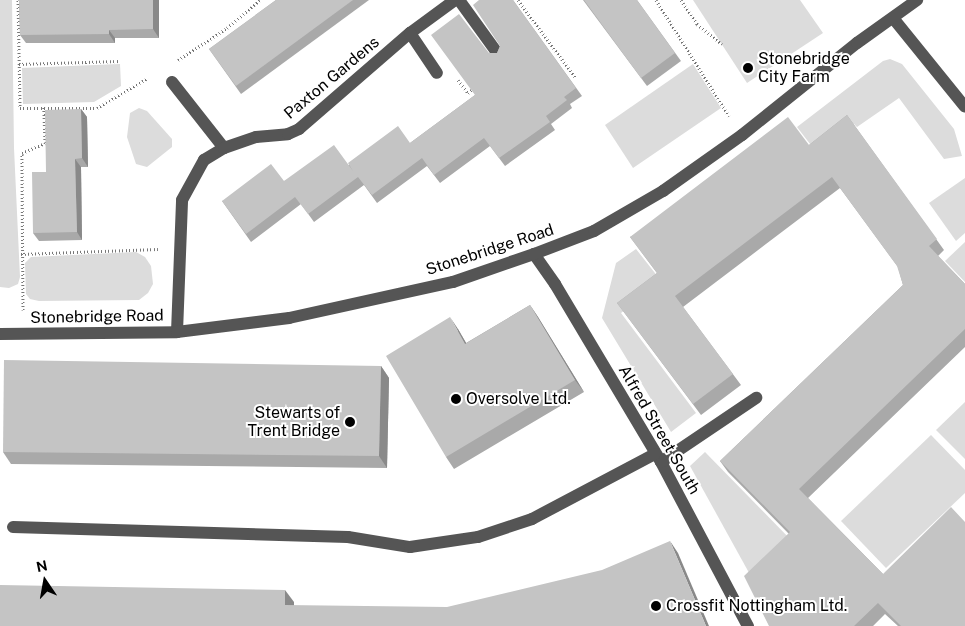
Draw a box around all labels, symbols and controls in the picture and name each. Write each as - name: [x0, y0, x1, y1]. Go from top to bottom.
- street label: Paxton Gardens: [281, 33, 383, 123]
- place label: Stonebridge City Farm: [758, 49, 850, 87]
- marker: Stonebridge City Farm: [742, 62, 754, 74]
- street label: Stonebridge Road: [424, 220, 556, 280]
- street label: Stonebridge Road: [30, 306, 164, 328]
- street label: Alfred Street South: [614, 362, 704, 498]
- place label: Oversolve Ltd.: [466, 389, 571, 409]
- marker: Oversolve Ltd.: [450, 393, 462, 405]
- place label: Stewarts of Trent Bridge: [248, 403, 340, 441]
- marker: Stewarts of Trent Bridge: [344, 416, 356, 428]
- north arrow: [20, 556, 70, 606]
- text: N: [35, 557, 49, 575]
- place label: Crossfit Nottingham Ltd.: [666, 596, 847, 616]
- marker: Crossfit Nottingham Ltd.: [650, 600, 662, 612]

